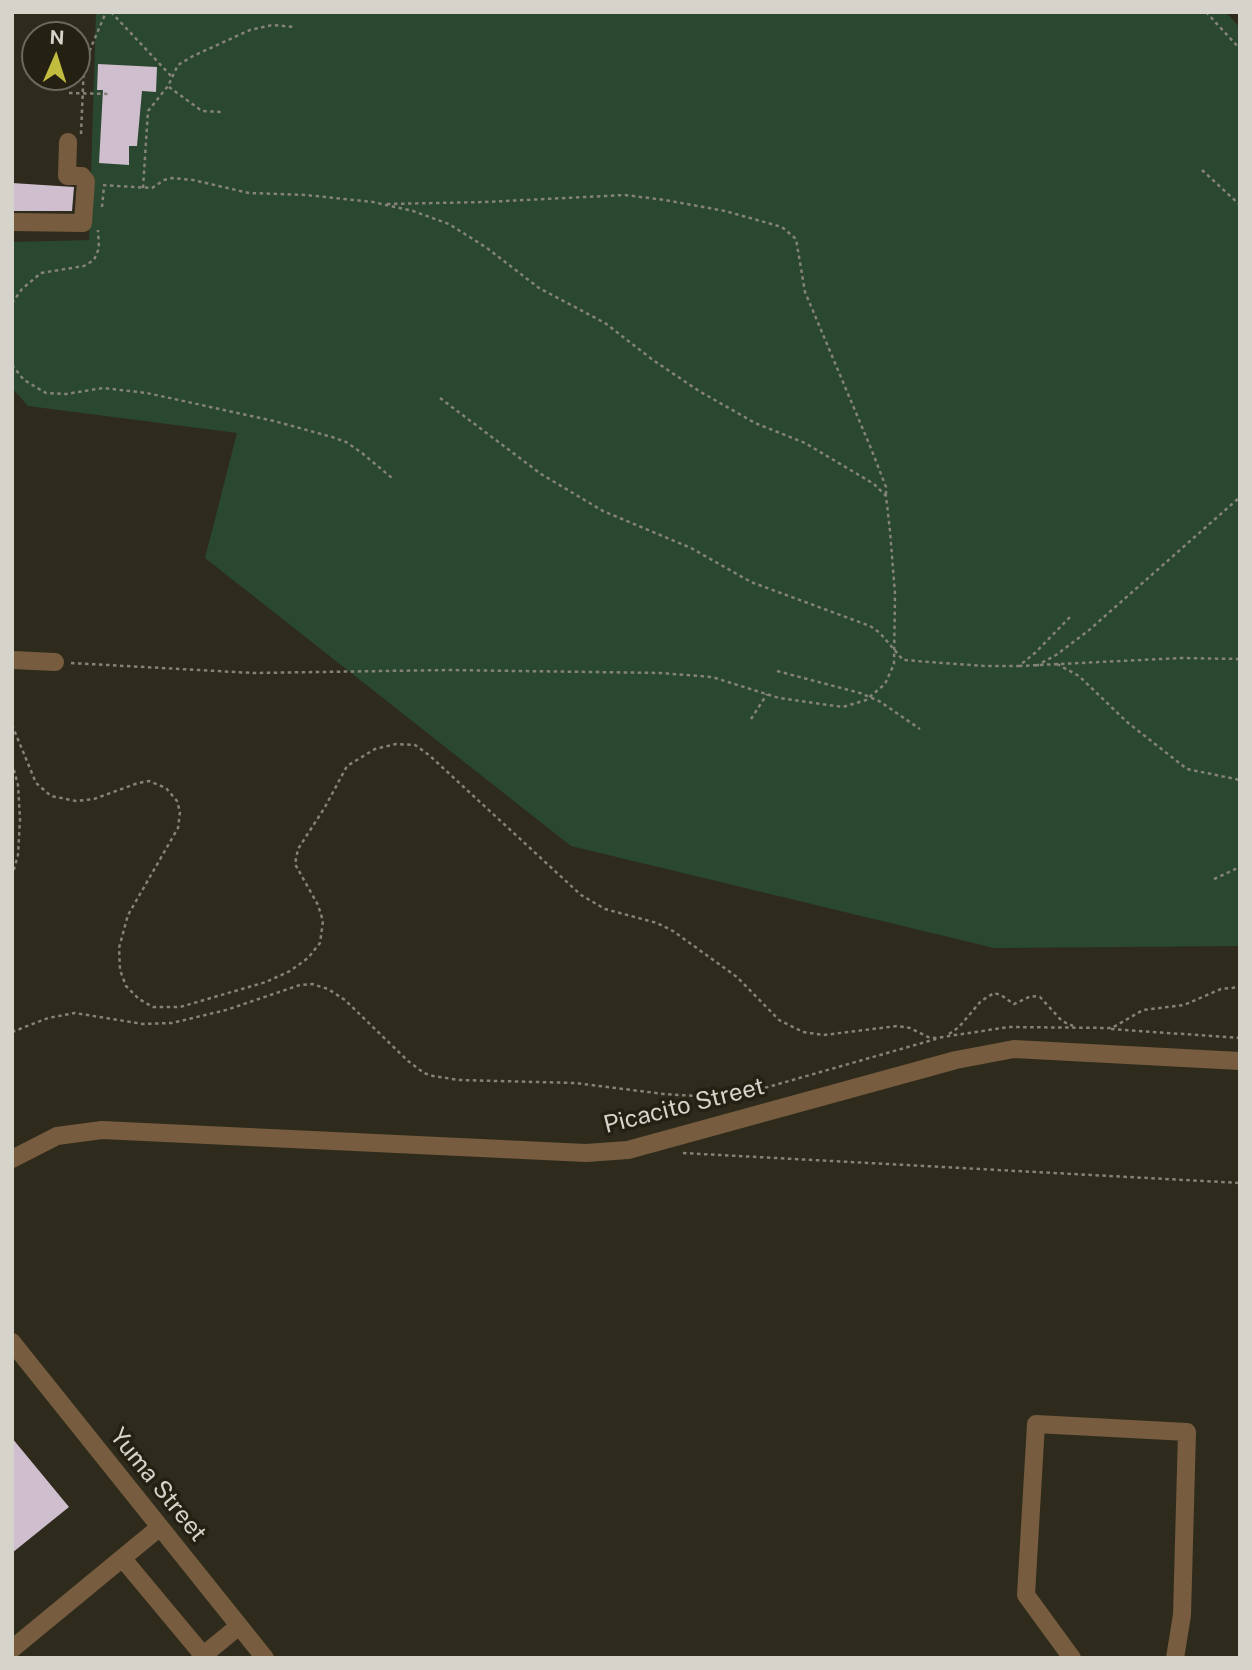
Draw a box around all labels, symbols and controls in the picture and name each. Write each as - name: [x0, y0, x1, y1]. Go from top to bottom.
- north arrow: [21, 21, 91, 91]
- text: N: [49, 26, 65, 48]
- street label: Picacito Street: [601, 1072, 767, 1140]
- street label: Yuma Street: [104, 1423, 212, 1547]

